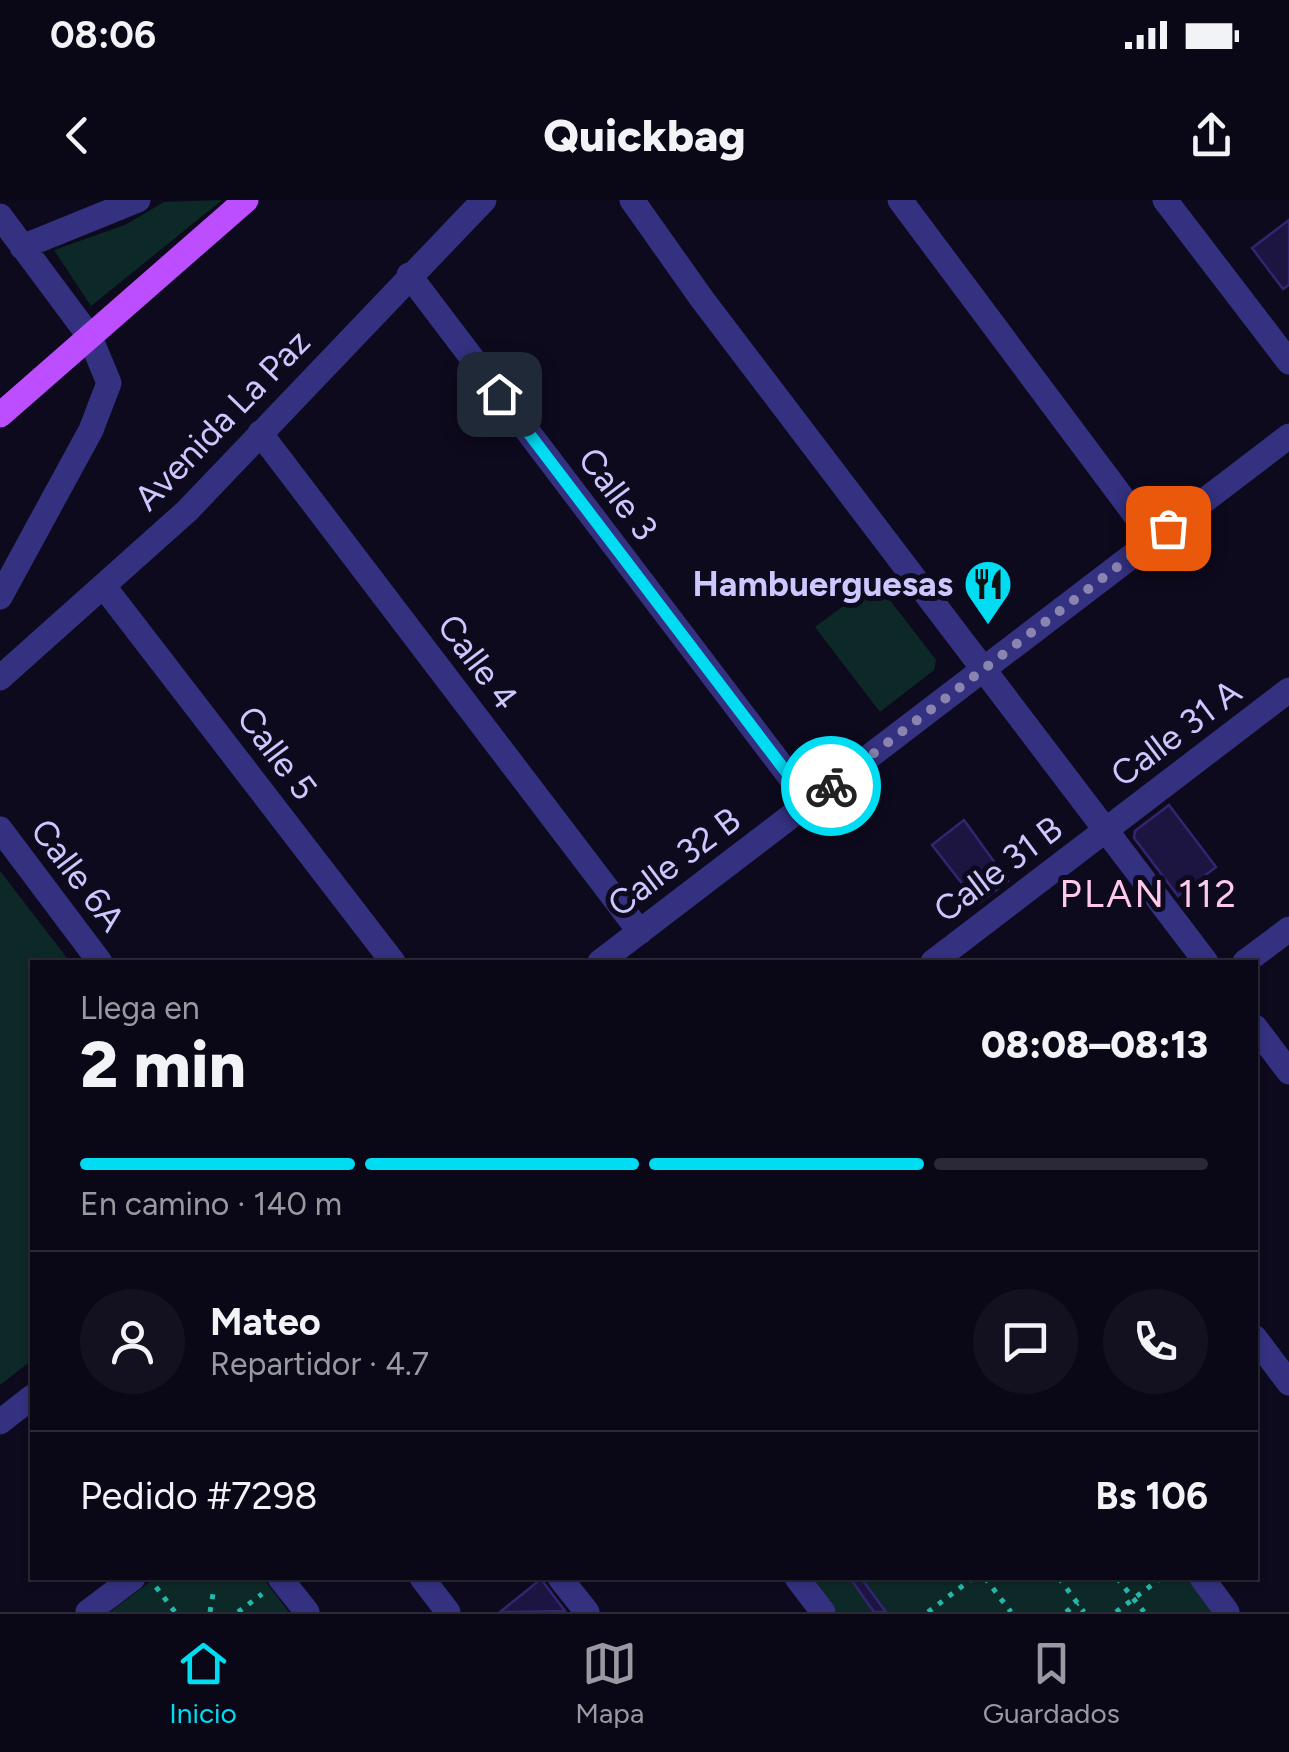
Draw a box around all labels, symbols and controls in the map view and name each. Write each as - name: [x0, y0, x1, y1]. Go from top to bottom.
- text: 08:06: [50, 12, 156, 58]
- icon: back: [50, 108, 105, 163]
- text: Quickbag: [543, 108, 746, 162]
- icon: share: [1184, 108, 1239, 163]
- street label: Avenida La Paz: [125, 321, 319, 519]
- pin: [457, 352, 542, 437]
- icon: home: [472, 367, 527, 422]
- street label: Calle 3: [570, 439, 666, 549]
- pin: [1126, 486, 1211, 571]
- icon: bag: [1141, 501, 1196, 556]
- restaurant icon: Hambuerguesas: [962, 558, 1014, 626]
- place label: Hambuerguesas: [693, 563, 953, 605]
- street label: Calle 4: [429, 606, 527, 718]
- street label: Calle 31 A: [1103, 670, 1250, 796]
- street label: Calle 5: [228, 698, 326, 808]
- courier: [781, 736, 881, 836]
- icon: bike: [804, 759, 859, 814]
- street label: Calle 32 B: [600, 799, 748, 925]
- street label: Calle 31 B: [926, 807, 1070, 931]
- street label: Calle 6A: [22, 811, 134, 940]
- district label: PLAN 112: [1060, 871, 1238, 917]
- text: Llega en: [80, 989, 200, 1027]
- text: 08:08–08:13: [981, 1022, 1208, 1068]
- text: 2 min: [80, 1025, 246, 1103]
- text: En camino · 140 m: [80, 1185, 342, 1223]
- button: person: [80, 1289, 185, 1394]
- button: chat: [973, 1289, 1078, 1394]
- button: phone: [1103, 1289, 1208, 1394]
- text: Mateo: [210, 1299, 321, 1345]
- text: Repartidor · 4.7: [210, 1345, 429, 1383]
- text: Pedido #7298: [80, 1473, 318, 1519]
- text: Bs 106: [1095, 1473, 1208, 1519]
- tab: Inicio: [169, 1636, 237, 1730]
- tab: Mapa: [575, 1636, 644, 1730]
- tab: Guardados: [983, 1636, 1120, 1730]

